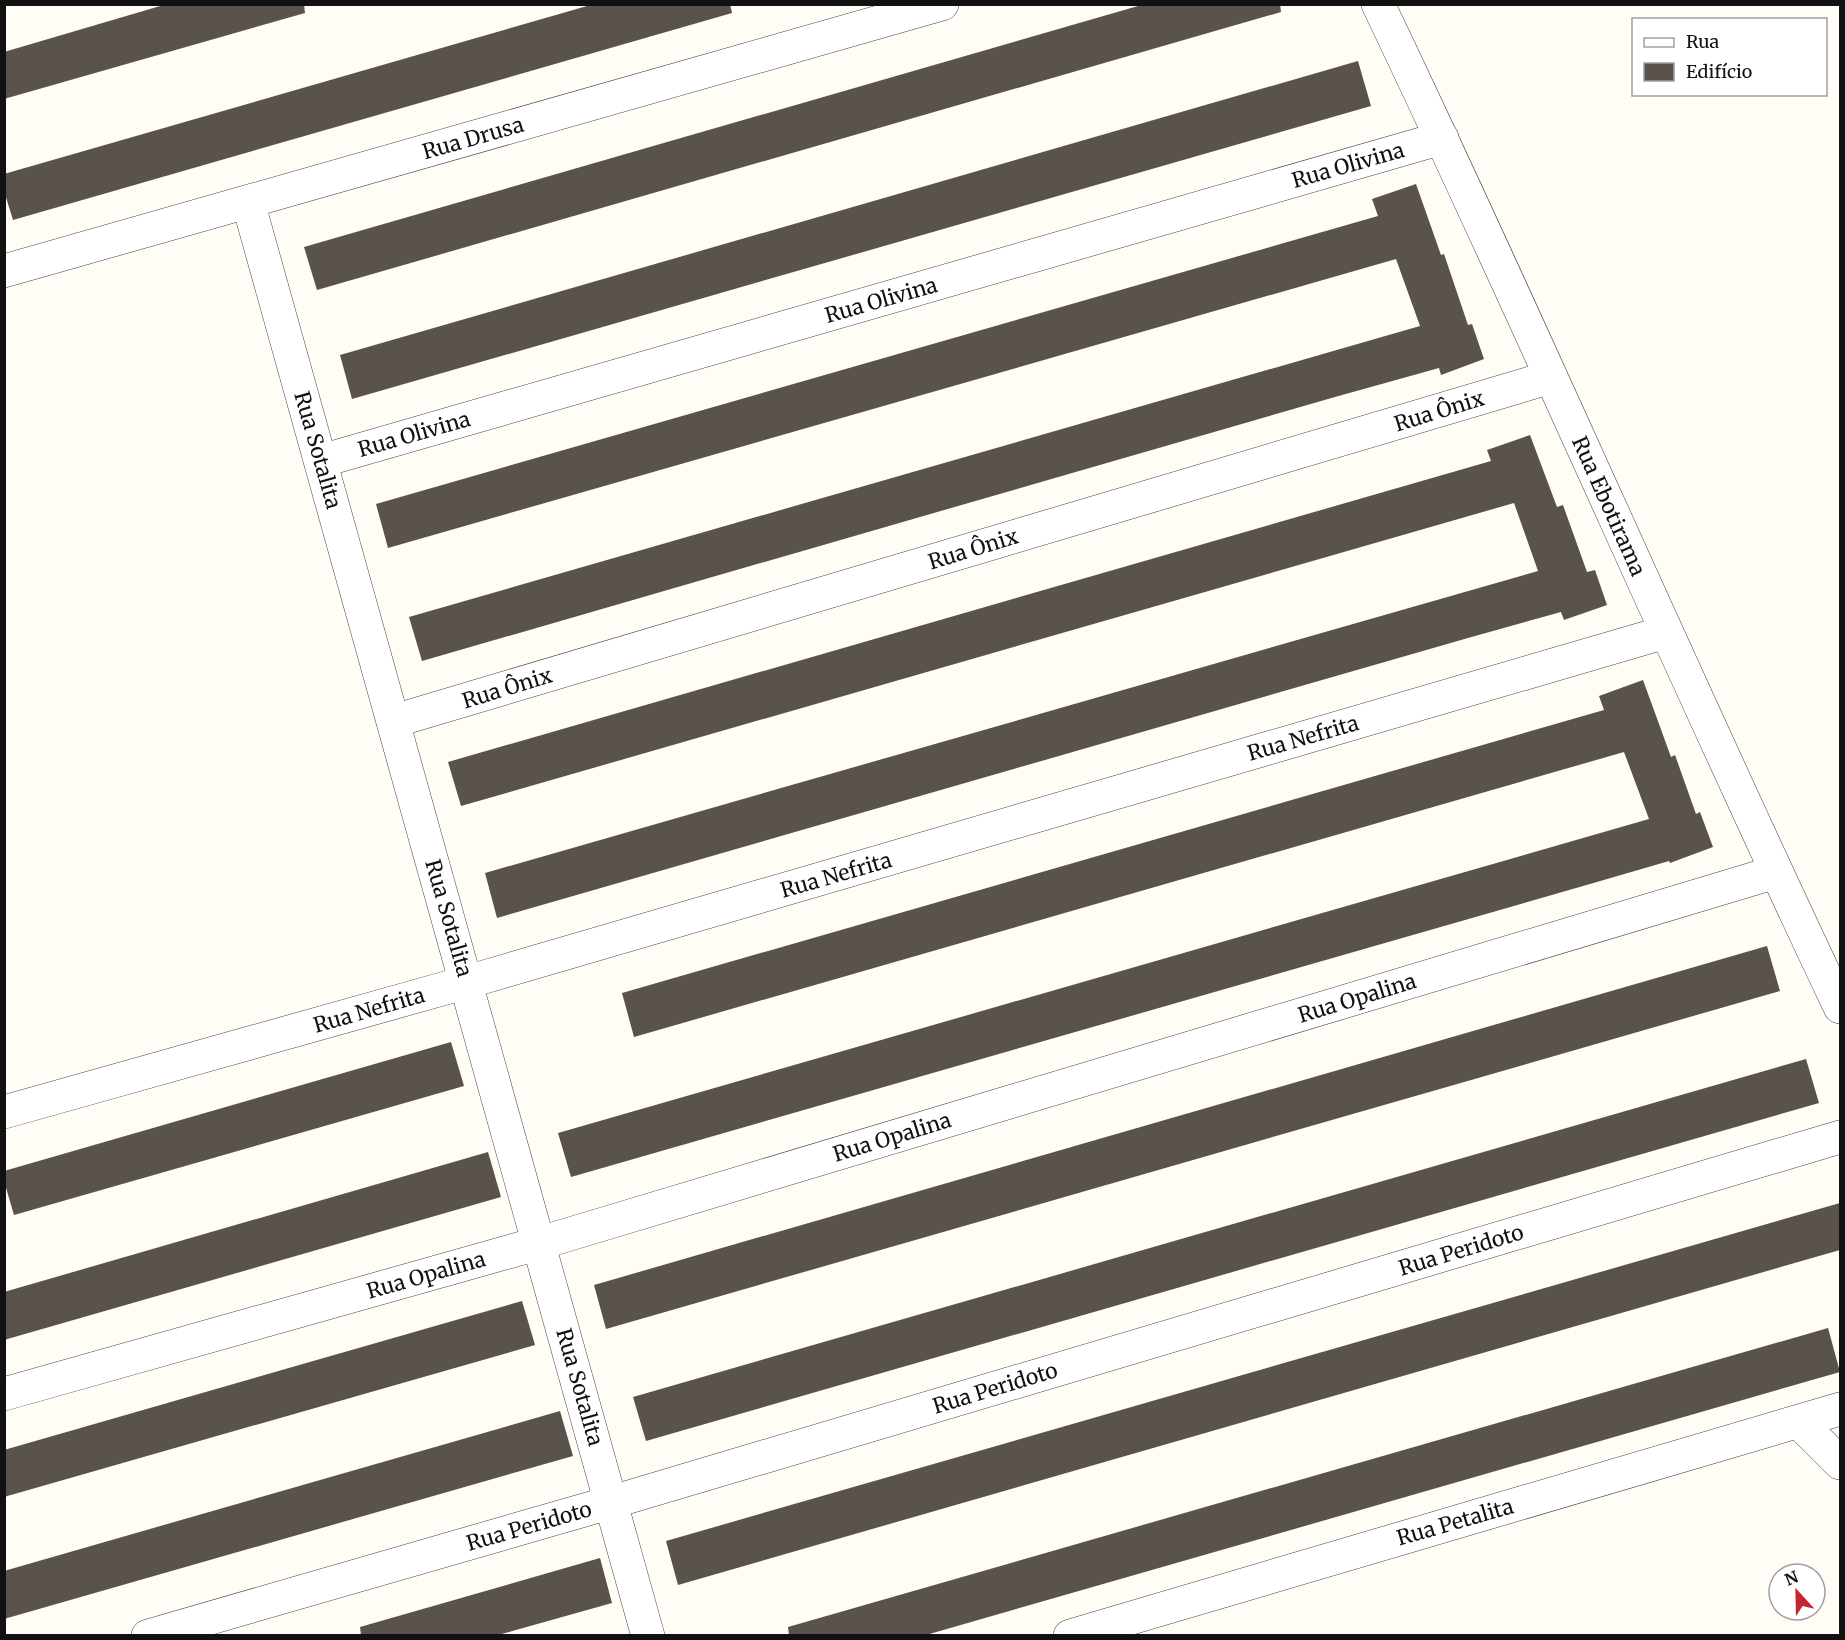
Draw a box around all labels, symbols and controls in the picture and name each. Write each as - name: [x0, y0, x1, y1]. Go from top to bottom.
- legend: [1632, 18, 1827, 96]
- text: Rua: [1686, 30, 1720, 53]
- text: Edifício: [1686, 60, 1752, 83]
- street label: Rua Drusa: [419, 111, 527, 165]
- street label: Rua Olivina: [1289, 136, 1407, 194]
- street label: Rua Olivina: [822, 271, 940, 329]
- street label: Rua Ônix: [1391, 384, 1488, 437]
- street label: Rua Sotalita: [288, 388, 348, 512]
- street label: Rua Olivina: [355, 405, 473, 463]
- street label: Rua Ebotirama: [1566, 432, 1652, 580]
- street label: Rua Ônix: [925, 522, 1022, 575]
- street label: Rua Ônix: [459, 661, 556, 714]
- street label: Rua Nefrita: [1244, 709, 1362, 767]
- street label: Rua Nefrita: [777, 846, 895, 904]
- street label: Rua Sotalita: [419, 856, 479, 980]
- street label: Rua Opalina: [1295, 967, 1419, 1029]
- street label: Rua Nefrita: [310, 981, 428, 1039]
- street label: Rua Opalina: [830, 1106, 954, 1168]
- street label: Rua Peridoto: [1395, 1218, 1527, 1282]
- street label: Rua Opalina: [364, 1245, 488, 1305]
- street label: Rua Sotalita: [550, 1325, 610, 1449]
- street label: Rua Peridoto: [929, 1356, 1061, 1420]
- street label: Rua Petalita: [1393, 1492, 1517, 1552]
- street label: Rua Peridoto: [463, 1495, 595, 1557]
- north arrow: [1767, 1562, 1827, 1622]
- text: N: [1782, 1566, 1801, 1590]

